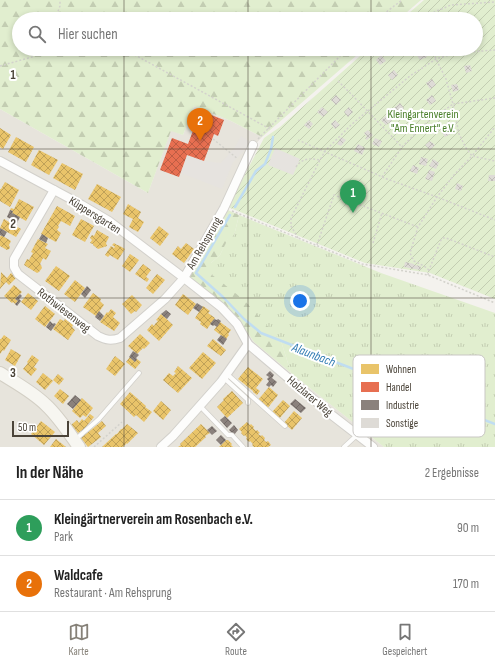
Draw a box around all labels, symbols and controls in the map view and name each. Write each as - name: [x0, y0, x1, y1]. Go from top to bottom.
- search box: [12, 12, 483, 56]
- icon: search: [26, 23, 48, 45]
- text: Hier suchen: [58, 25, 118, 44]
- text: 1: [10, 67, 16, 83]
- park label: Kleingartenverein "Am Ennert" e.V.: [387, 107, 459, 136]
- pin: 2: [187, 108, 213, 141]
- pin: 1: [340, 180, 366, 213]
- street label: Küppersgarten: [66, 193, 124, 237]
- street label: Am Rehsprung: [183, 214, 226, 273]
- text: 2: [10, 216, 16, 232]
- street label: Rothwiesenweg: [34, 285, 94, 336]
- your location: [290, 291, 310, 311]
- water label: Alaunbach: [289, 339, 338, 371]
- legend: [353, 355, 485, 437]
- text: Wohnen: [386, 363, 416, 376]
- text: 3: [10, 365, 16, 381]
- street label: Holzlarer Weg: [284, 373, 336, 420]
- text: Handel: [386, 381, 412, 394]
- text: Industrie: [386, 399, 419, 412]
- text: Sonstige: [386, 417, 418, 430]
- scale bar: [12, 419, 69, 438]
- text: 50 m: [18, 421, 36, 434]
- text: In der Nähe: [16, 463, 83, 483]
- text: 2 Ergebnisse: [425, 465, 479, 481]
- text: Kleingärtnerverein am Rosenbach e.V.: [54, 510, 253, 529]
- text: 1: [26, 520, 32, 536]
- text: 90 m: [457, 520, 479, 536]
- text: Park: [54, 529, 73, 545]
- text: Waldcafe: [54, 566, 103, 585]
- text: 2: [26, 576, 32, 592]
- text: 170 m: [453, 576, 479, 592]
- text: Restaurant · Am Rehsprung: [54, 585, 172, 601]
- tab: Karte: [68, 621, 90, 658]
- tab: Route: [225, 621, 247, 658]
- tab: Gespeichert: [382, 621, 427, 658]

